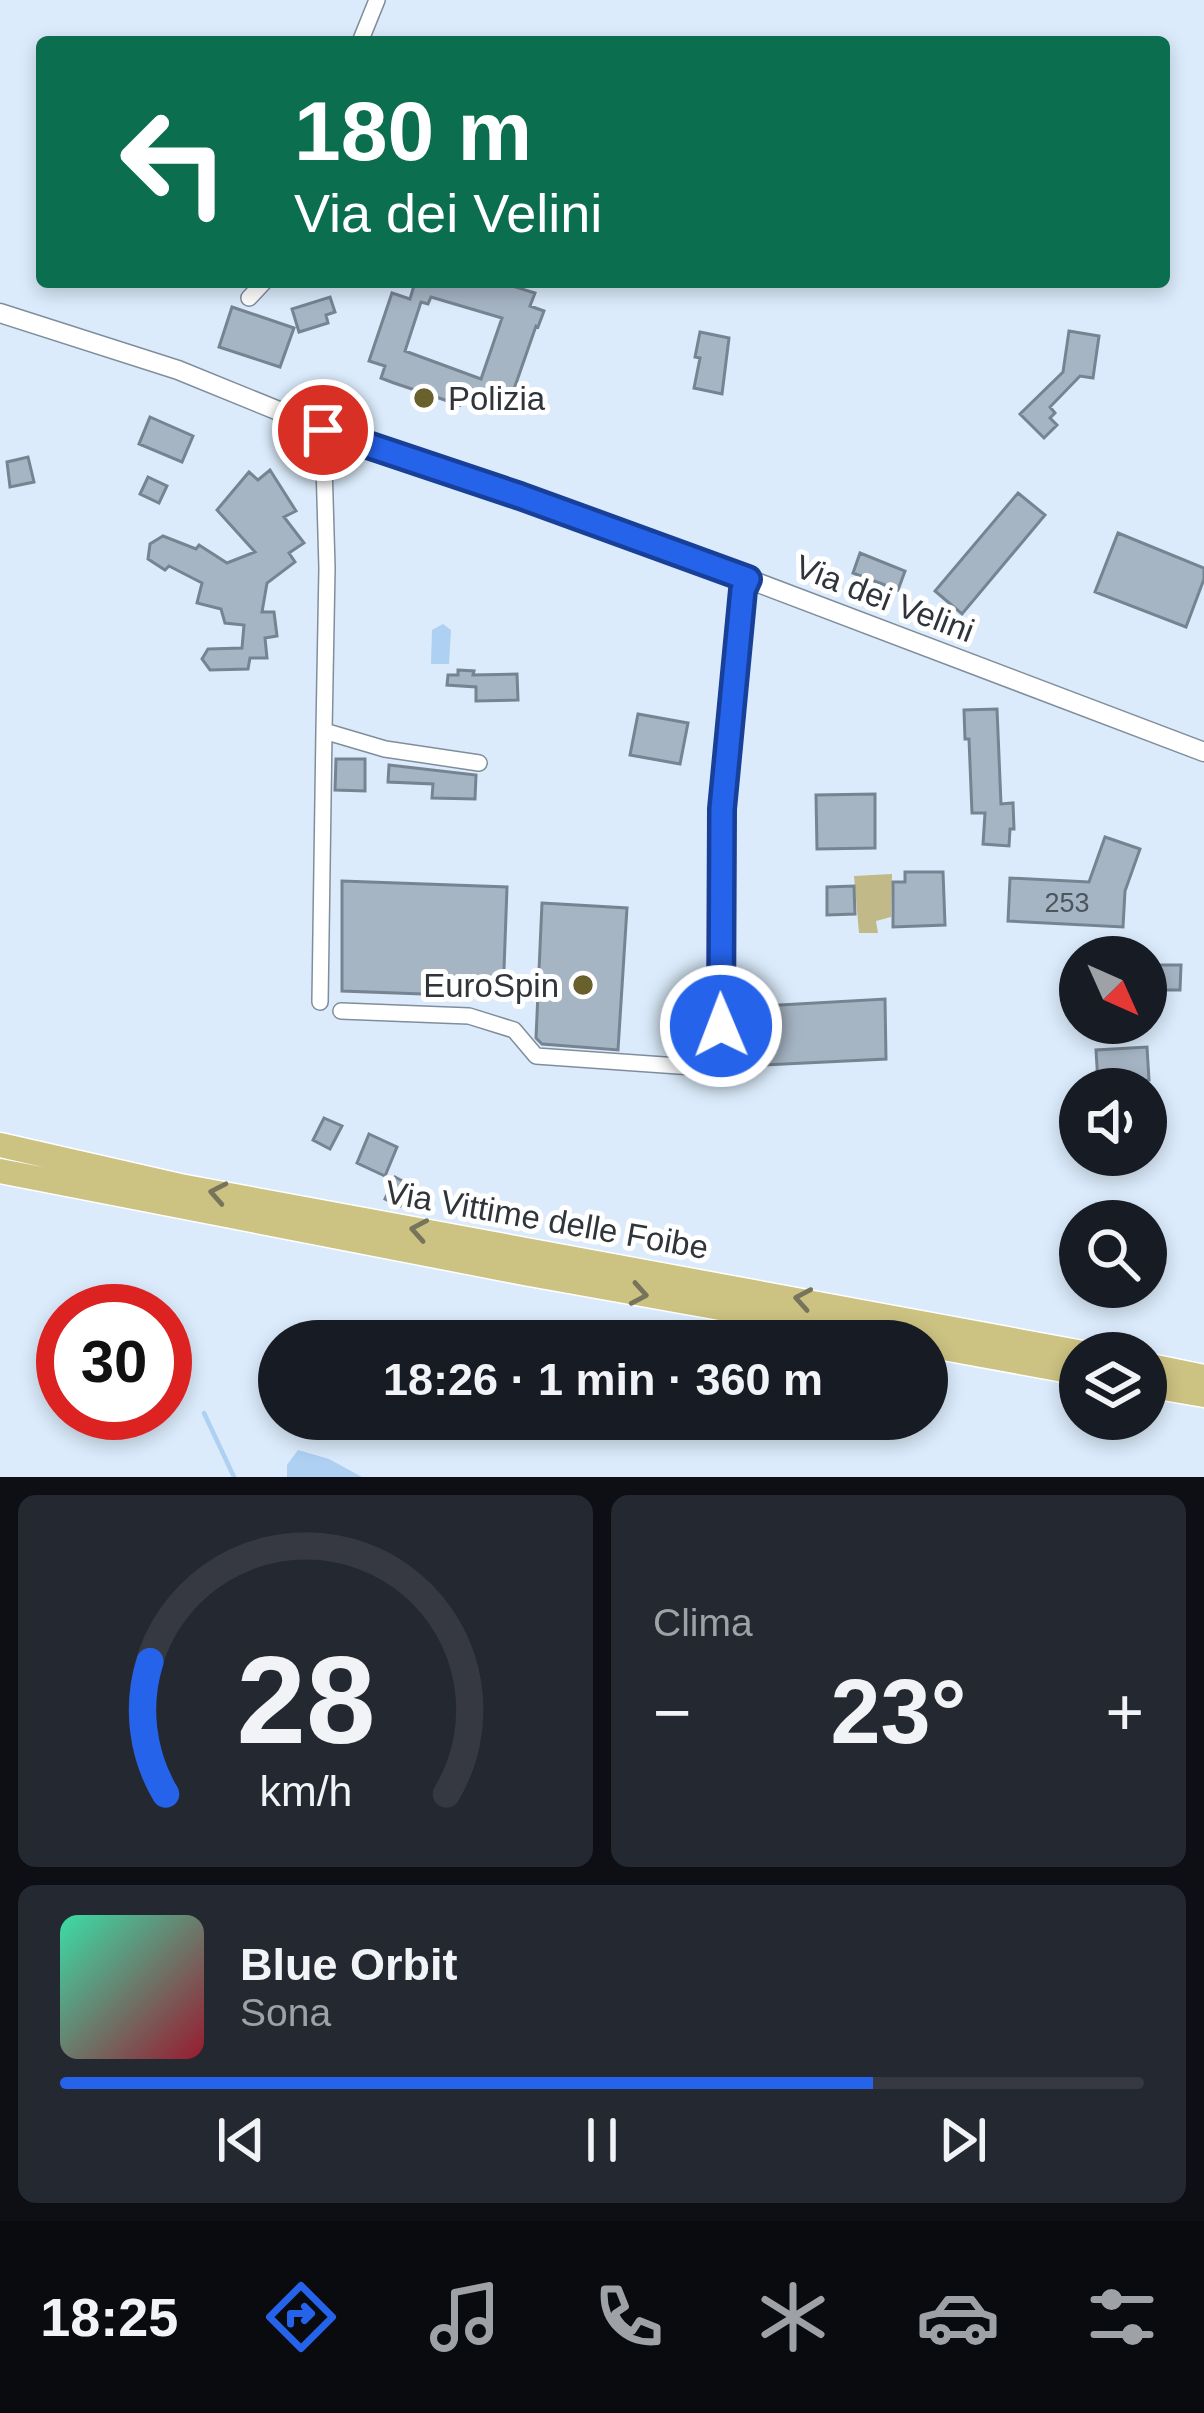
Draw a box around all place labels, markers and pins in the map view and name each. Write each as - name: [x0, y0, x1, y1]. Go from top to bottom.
- pin: [272, 379, 374, 481]
- place label: Polizia: [448, 380, 546, 417]
- marker: Polizia: [411, 385, 437, 411]
- place label: EuroSpin: [423, 967, 559, 1004]
- marker: EuroSpin: [570, 972, 596, 998]

